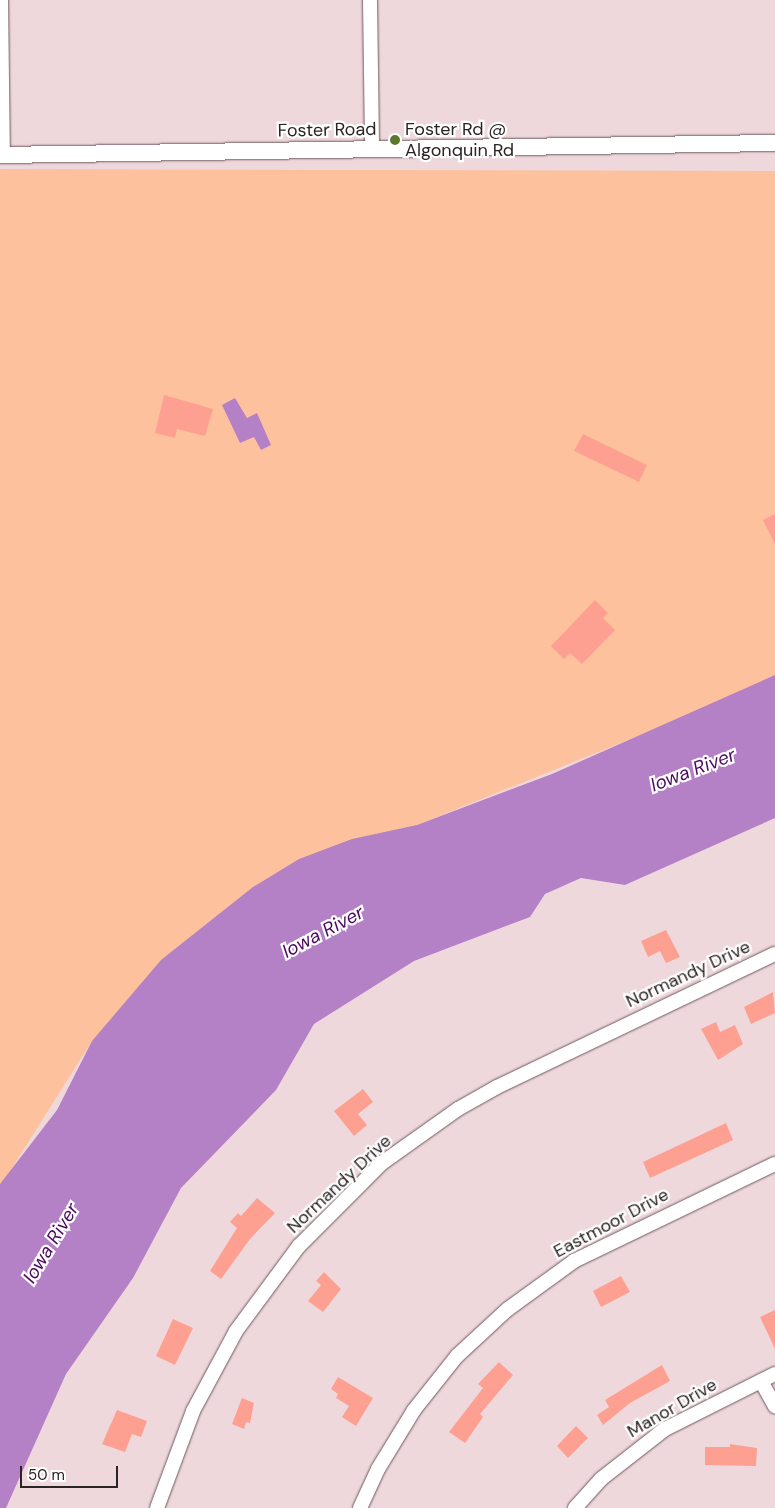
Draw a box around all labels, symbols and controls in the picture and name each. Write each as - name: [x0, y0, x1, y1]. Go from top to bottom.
- street label: Foster Road: [277, 118, 377, 142]
- place label: Foster Rd @ Algonquin Rd: [405, 119, 514, 162]
- marker: Foster Rd @ Algonquin Rd: [389, 134, 401, 146]
- water label: Iowa River: [647, 743, 739, 797]
- water label: Iowa River: [278, 901, 368, 963]
- street label: Normandy Drive: [622, 936, 754, 1012]
- street label: Normandy Drive: [282, 1130, 396, 1238]
- street label: Eastmoor Drive: [550, 1184, 672, 1262]
- water label: Iowa River: [18, 1199, 84, 1287]
- street label: Manor Drive: [623, 1374, 721, 1442]
- scale bar: [22, 1456, 120, 1488]
- text: 50 m: [28, 1465, 65, 1485]

